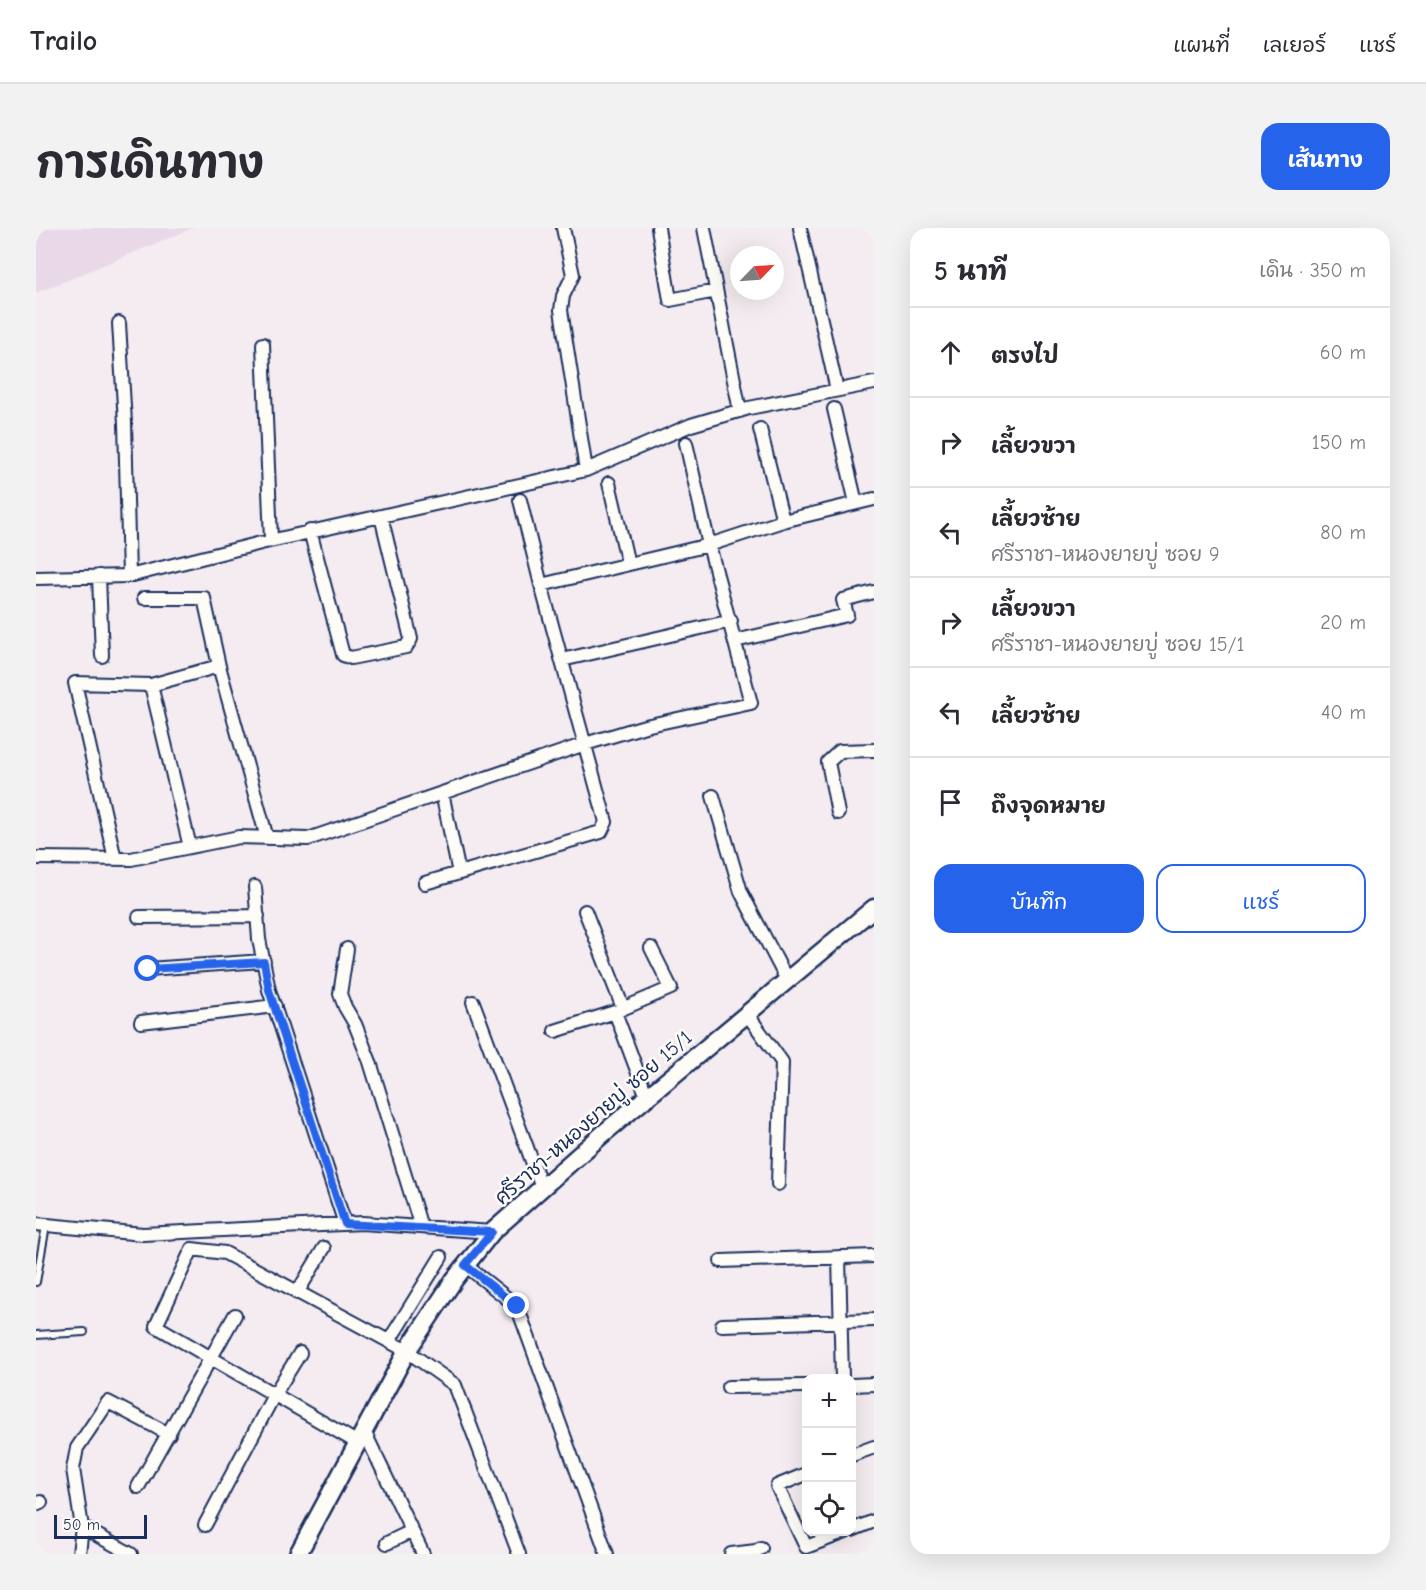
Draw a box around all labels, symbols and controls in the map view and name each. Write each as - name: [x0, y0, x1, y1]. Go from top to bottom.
- text: Trailo: [30, 25, 97, 57]
- text: แผนที่: [1173, 33, 1230, 57]
- text: เลเยอร์: [1263, 33, 1326, 57]
- text: แชร์: [1359, 33, 1396, 57]
- button: เส้นทาง: [1261, 123, 1390, 190]
- text: การเดินทาง: [36, 139, 264, 188]
- north arrow: [730, 246, 784, 300]
- text: 5 นาที: [934, 257, 1007, 287]
- text: เดิน · 350 m: [1259, 259, 1366, 282]
- icon: ahead: [934, 336, 967, 369]
- text: 60 m: [1320, 341, 1366, 364]
- text: ตรงไป: [991, 343, 1059, 369]
- icon: right: [934, 426, 967, 459]
- text: 150 m: [1312, 431, 1366, 454]
- text: เลี้ยวขวา: [991, 433, 1075, 459]
- text: เลี้ยวซ้าย: [991, 506, 1081, 532]
- icon: left: [934, 516, 967, 549]
- text: 80 m: [1320, 521, 1366, 544]
- text: ศรีราชา-หนองยายบู่ ซอย 9: [991, 543, 1220, 566]
- text: เลี้ยวขวา: [991, 596, 1075, 622]
- icon: right: [934, 606, 967, 639]
- text: 20 m: [1320, 611, 1366, 634]
- text: ศรีราชา-หนองยายบู่ ซอย 15/1: [991, 633, 1244, 656]
- icon: left: [934, 696, 967, 729]
- text: 40 m: [1321, 701, 1366, 724]
- text: เลี้ยวซ้าย: [991, 703, 1081, 729]
- icon: arrive: [934, 786, 967, 819]
- text: ถึงจุดหมาย: [991, 793, 1106, 819]
- button: บันทึก: [934, 864, 1144, 933]
- button: แชร์: [1156, 864, 1366, 933]
- route start: [134, 955, 160, 981]
- street label: ศรีราชา-หนองยายบู่ ซอย 15/1: [489, 1024, 699, 1212]
- route end: [503, 1292, 529, 1318]
- map controls: [802, 1374, 856, 1536]
- button: +: [802, 1374, 856, 1428]
- button: −: [802, 1428, 856, 1482]
- button: locate: [802, 1482, 856, 1536]
- scale bar: [54, 1512, 147, 1540]
- text: 50 m: [63, 1516, 100, 1534]

